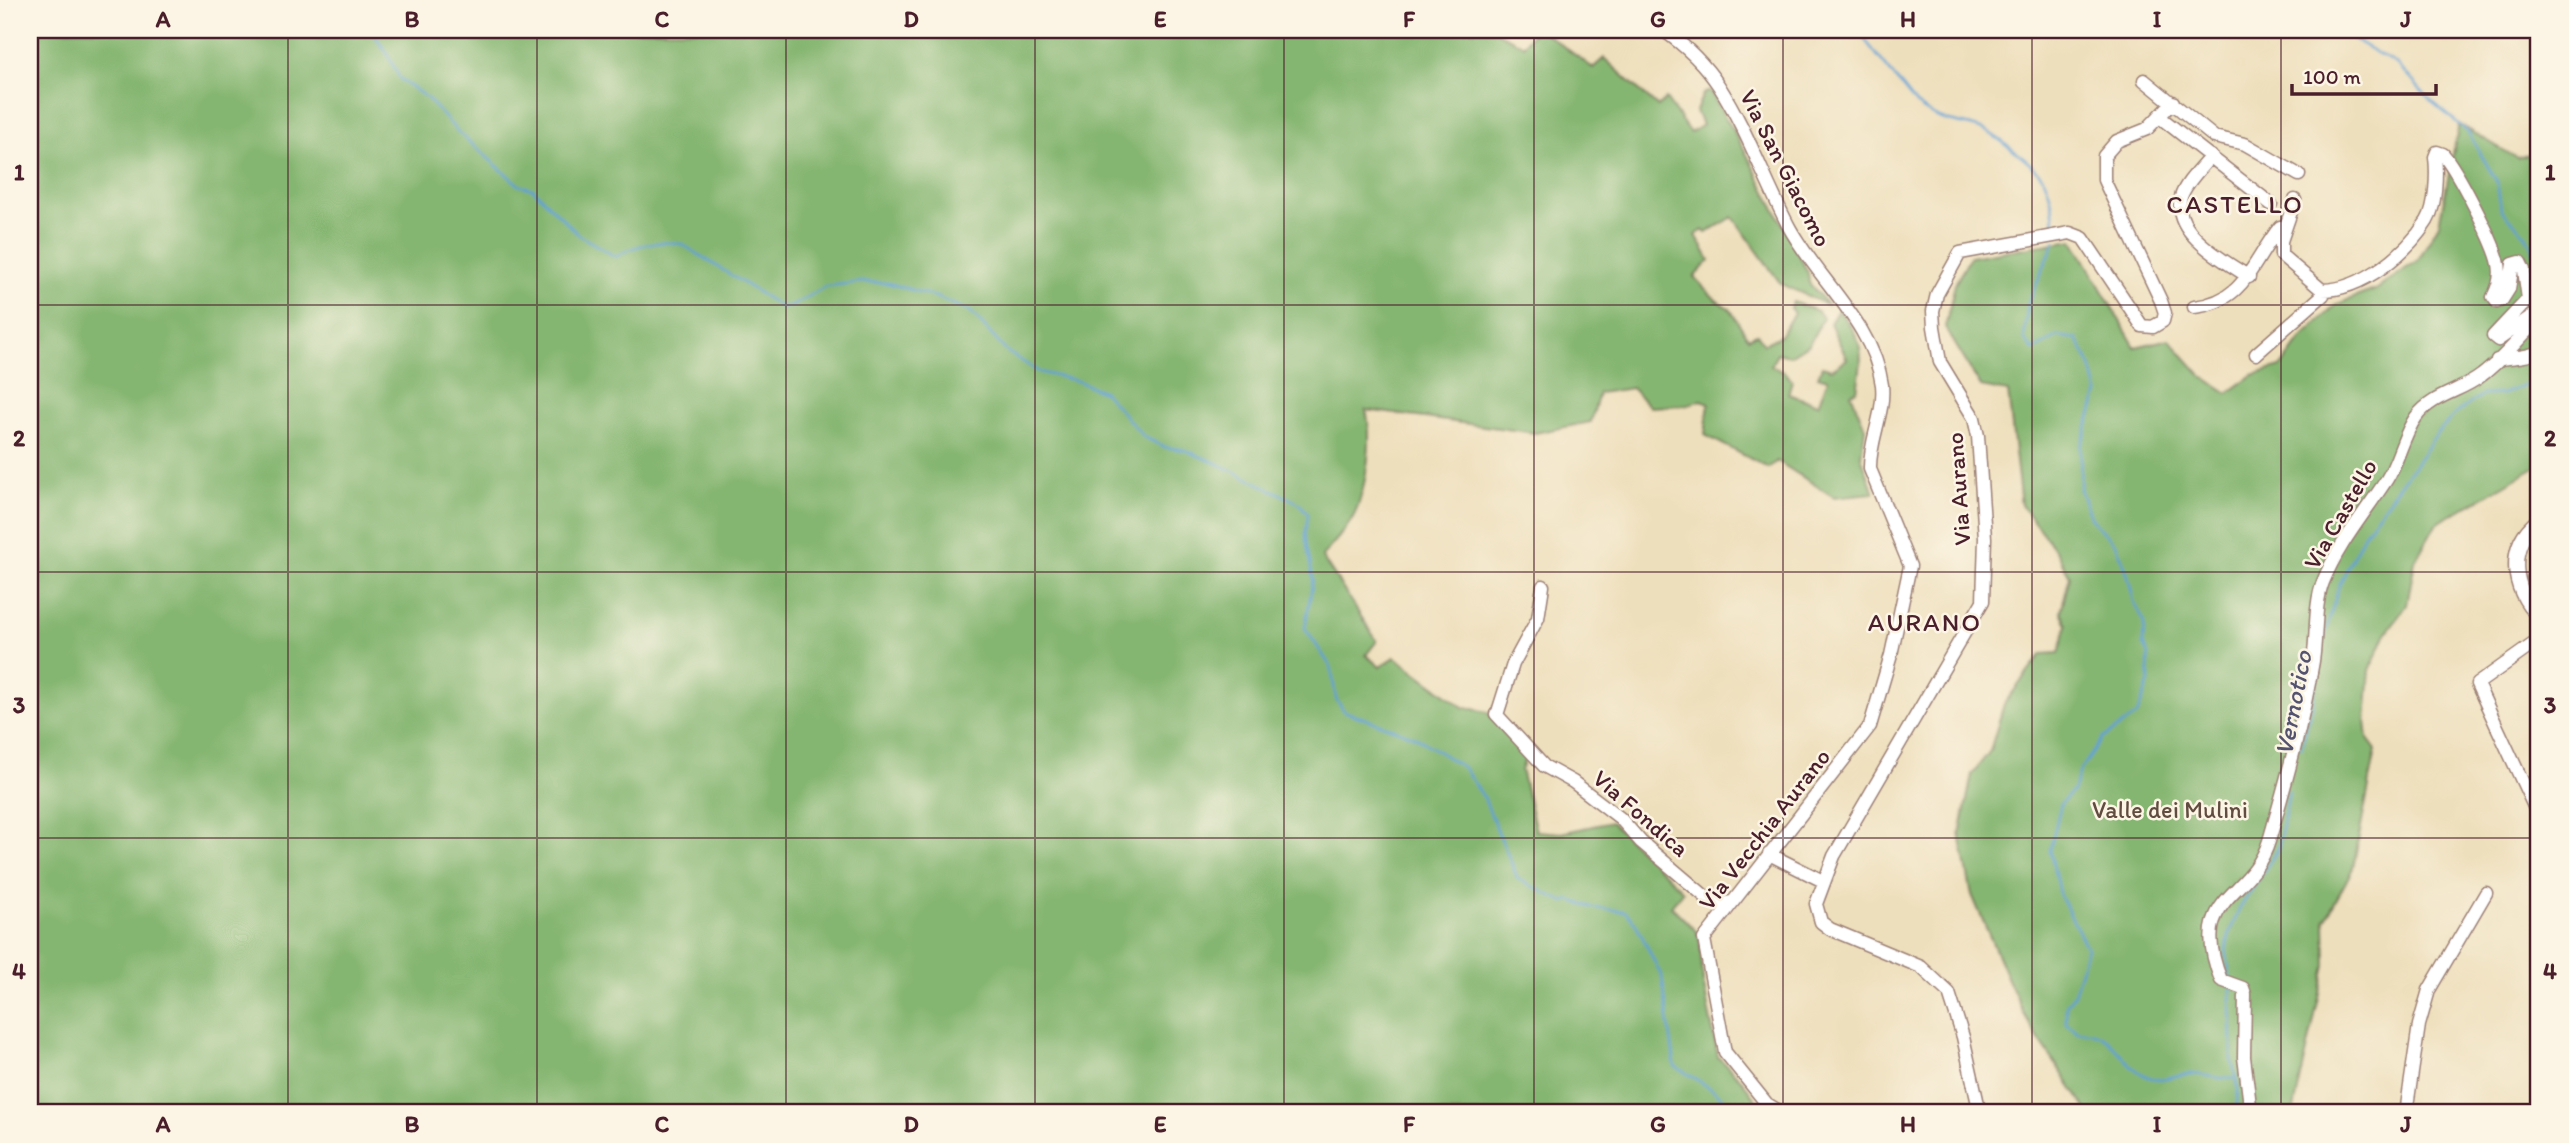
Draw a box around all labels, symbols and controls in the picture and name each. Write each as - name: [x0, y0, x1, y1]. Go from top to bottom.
- text: A: [155, 5, 171, 33]
- text: B: [405, 5, 420, 33]
- text: C: [655, 5, 670, 33]
- text: D: [903, 5, 919, 33]
- text: E: [1154, 5, 1167, 33]
- text: F: [1403, 5, 1416, 33]
- text: G: [1650, 5, 1666, 33]
- text: H: [1900, 5, 1916, 33]
- text: I: [2153, 5, 2162, 33]
- text: J: [2399, 5, 2412, 33]
- scale bar: [2292, 52, 2436, 96]
- text: 100 m: [2303, 64, 2361, 89]
- street label: Via San Giacomo: [1734, 85, 1838, 251]
- text: 1: [14, 158, 25, 186]
- text: 1: [2545, 158, 2556, 186]
- district label: CASTELLO: [2166, 188, 2304, 220]
- text: 2: [13, 424, 26, 452]
- text: 2: [2544, 424, 2557, 452]
- street label: Via Aurano: [1940, 432, 1976, 546]
- street label: Via Castello: [2297, 454, 2383, 574]
- district label: AURANO: [1868, 606, 1982, 638]
- water label: Vernotico: [2267, 647, 2319, 758]
- text: 3: [13, 691, 26, 719]
- text: 3: [2544, 691, 2557, 719]
- street label: Via Vecchia Aurano: [1692, 742, 1836, 916]
- street label: Via Fondica: [1587, 763, 1695, 863]
- park label: Valle dei Mulini: [2092, 795, 2248, 824]
- text: 4: [12, 957, 26, 985]
- text: 4: [2543, 957, 2557, 985]
- text: A: [155, 1110, 171, 1138]
- text: B: [405, 1110, 420, 1138]
- text: C: [655, 1110, 670, 1138]
- text: D: [903, 1110, 919, 1138]
- text: E: [1154, 1110, 1167, 1138]
- text: F: [1403, 1110, 1416, 1138]
- text: G: [1650, 1110, 1666, 1138]
- text: H: [1900, 1110, 1916, 1138]
- text: I: [2153, 1110, 2162, 1138]
- text: J: [2399, 1110, 2412, 1138]

